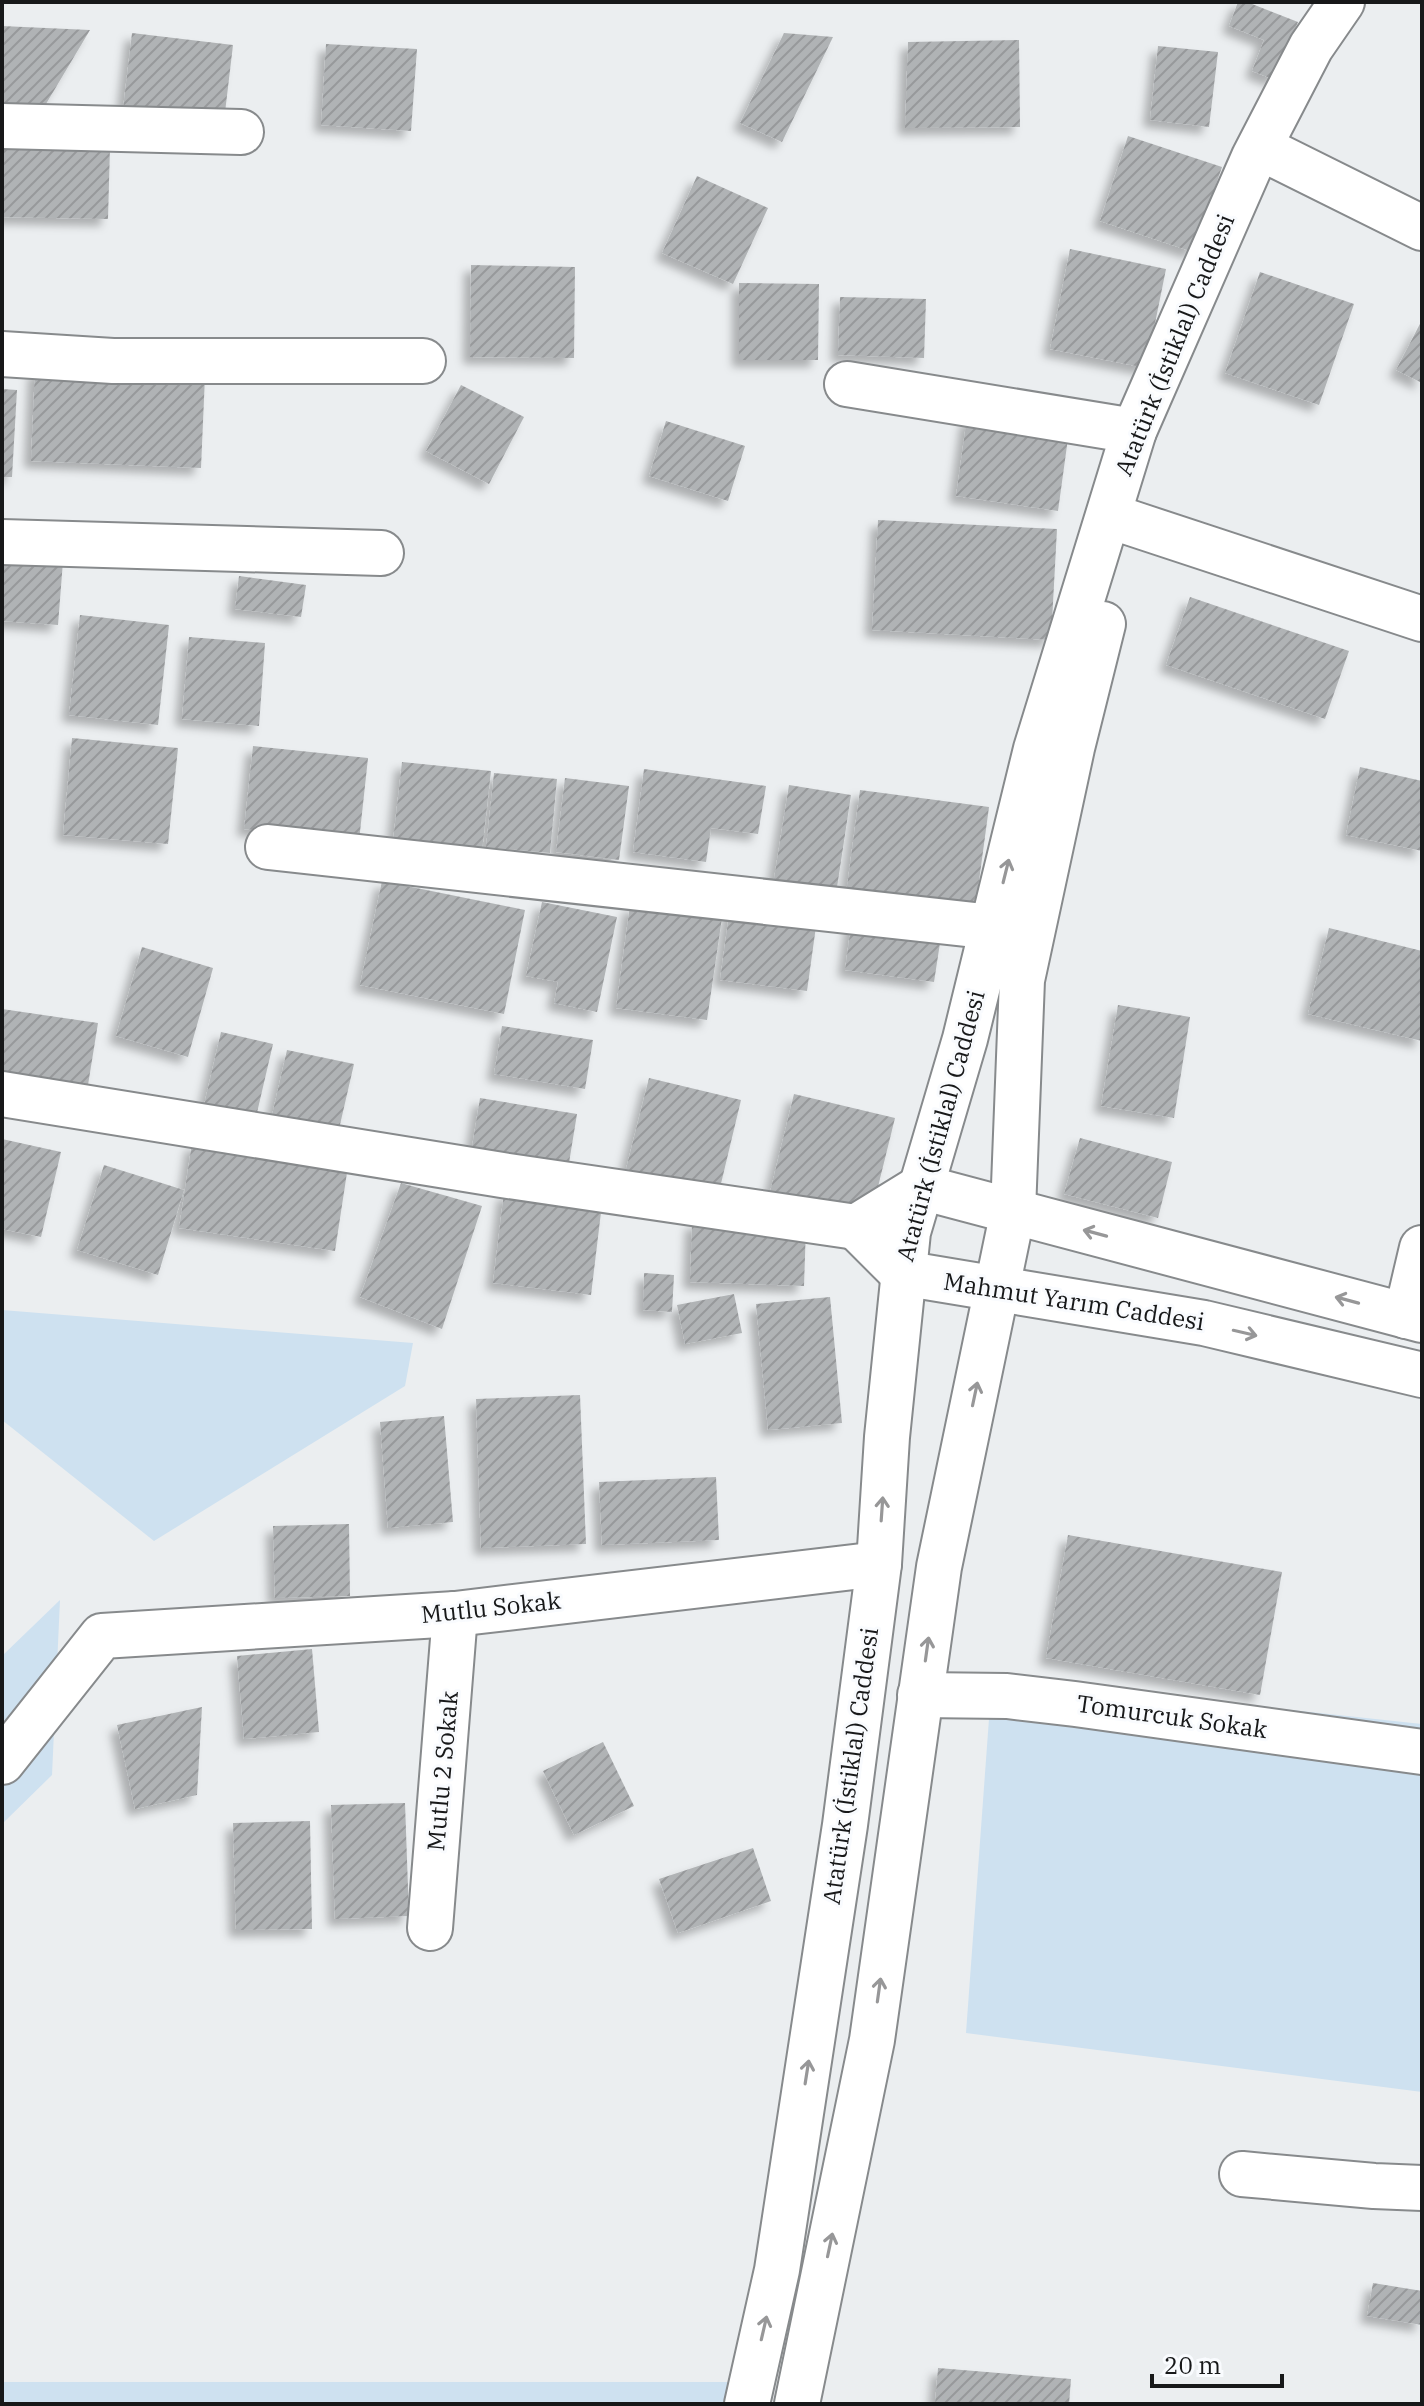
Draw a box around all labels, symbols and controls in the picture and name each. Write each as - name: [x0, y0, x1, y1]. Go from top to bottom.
- street label: Atatürk (İstiklal) Caddesi: [1107, 209, 1241, 480]
- one-way arrow: [999, 859, 1014, 885]
- street label: Atatürk (İstiklal) Caddesi: [888, 987, 992, 1265]
- one-way arrow: [1083, 1224, 1109, 1239]
- street label: Mahmut Yarım Caddesi: [941, 1265, 1207, 1337]
- one-way arrow: [1334, 1292, 1360, 1307]
- one-way arrow: [1232, 1326, 1258, 1341]
- one-way arrow: [968, 1382, 983, 1407]
- one-way arrow: [875, 1496, 890, 1523]
- street label: Mutlu Sokak: [419, 1584, 563, 1630]
- street label: Atatürk (İstiklal) Caddesi: [815, 1625, 885, 1906]
- one-way arrow: [920, 1637, 935, 1663]
- street label: Tomurcuk Sokak: [1075, 1687, 1269, 1745]
- street label: Mutlu 2 Sokak: [419, 1690, 465, 1852]
- one-way arrow: [872, 1978, 887, 2003]
- one-way arrow: [800, 2059, 815, 2085]
- one-way arrow: [823, 2233, 838, 2259]
- one-way arrow: [757, 2316, 772, 2341]
- scale bar: [1152, 2338, 1282, 2388]
- text: 20 m: [1164, 2349, 1221, 2381]

